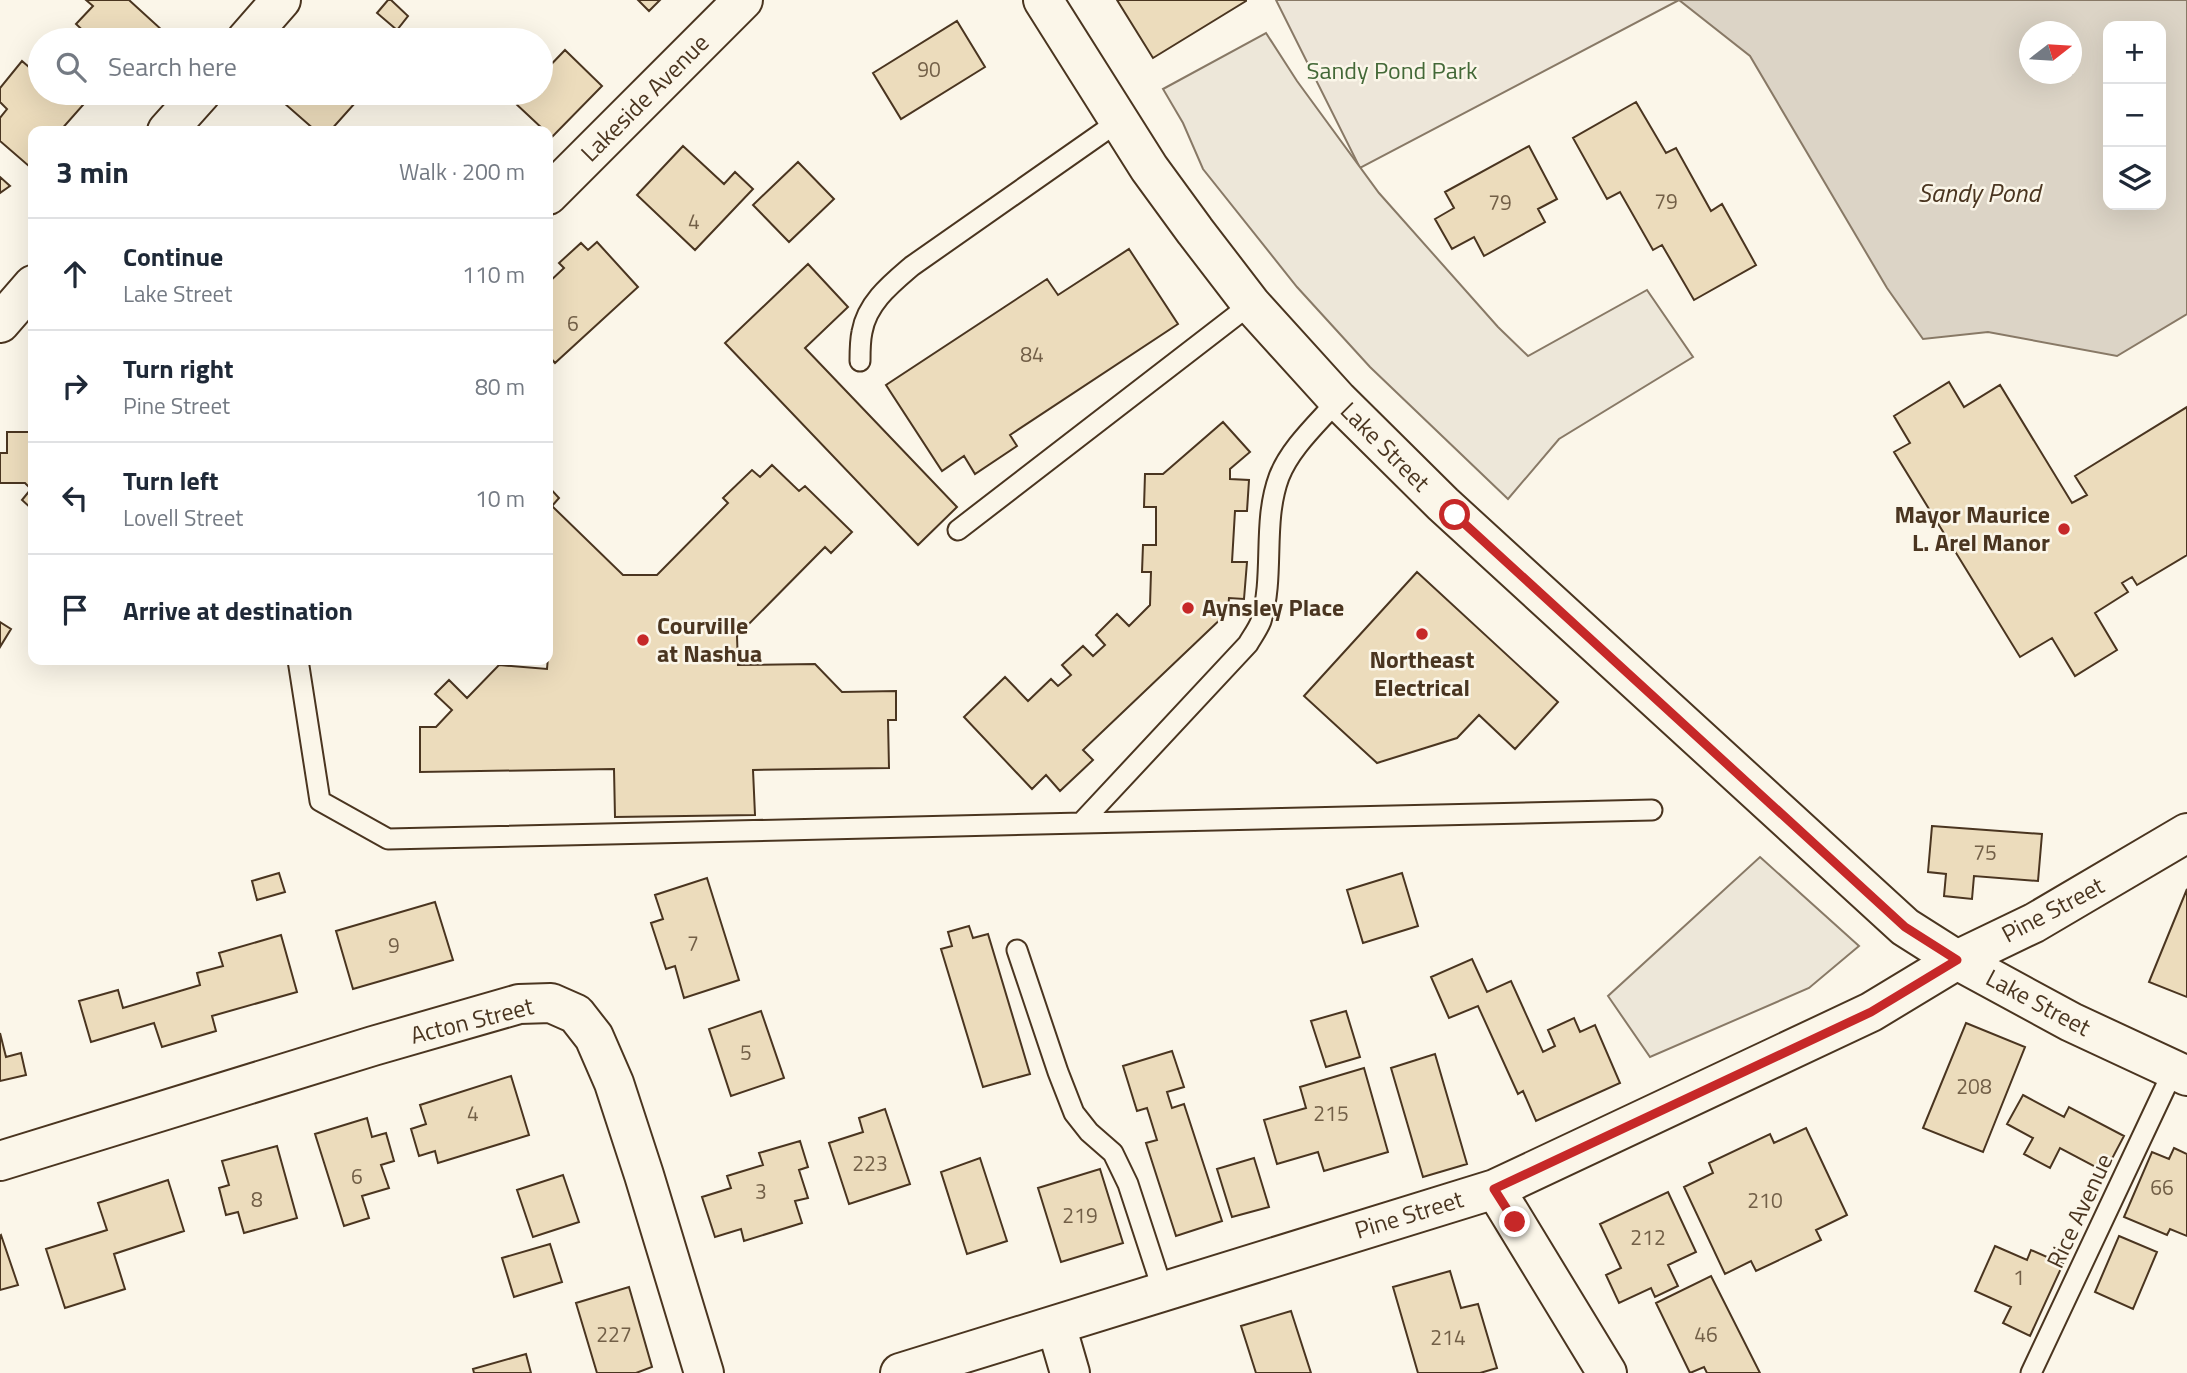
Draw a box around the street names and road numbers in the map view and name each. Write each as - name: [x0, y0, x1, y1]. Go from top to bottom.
- street label: Lakeside Avenue: [572, 25, 717, 170]
- street label: Lake Street: [1333, 393, 1439, 500]
- street label: Pine Street: [1995, 867, 2111, 951]
- street label: Lake Street: [1980, 959, 2098, 1045]
- street label: Acton Street: [406, 987, 538, 1053]
- street label: Rice Avenue: [2037, 1147, 2121, 1274]
- street label: Pine Street: [1350, 1180, 1468, 1248]

